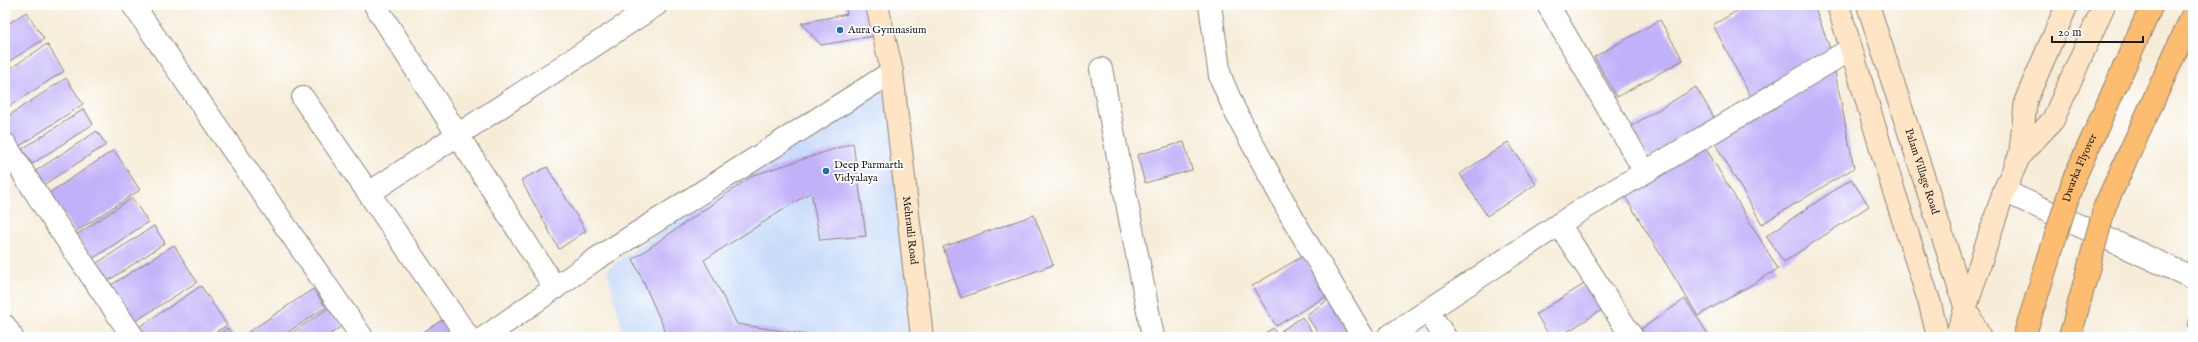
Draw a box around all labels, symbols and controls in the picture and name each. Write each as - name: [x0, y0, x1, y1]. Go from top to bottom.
- scale bar: [2052, 18, 2143, 44]
- place label: Aura Gymnasium: [847, 23, 927, 37]
- marker: Aura Gymnasium: [835, 25, 845, 35]
- text: 20 m: [2058, 25, 2081, 40]
- street label: Palam Village Road: [1901, 127, 1942, 216]
- street label: Dwarka Flyover: [2060, 132, 2100, 204]
- place label: Deep Parmarth Vidyalaya: [833, 158, 903, 185]
- marker: Deep Parmarth Vidyalaya: [821, 166, 831, 176]
- street label: Mehrauli Road: [899, 195, 921, 266]

